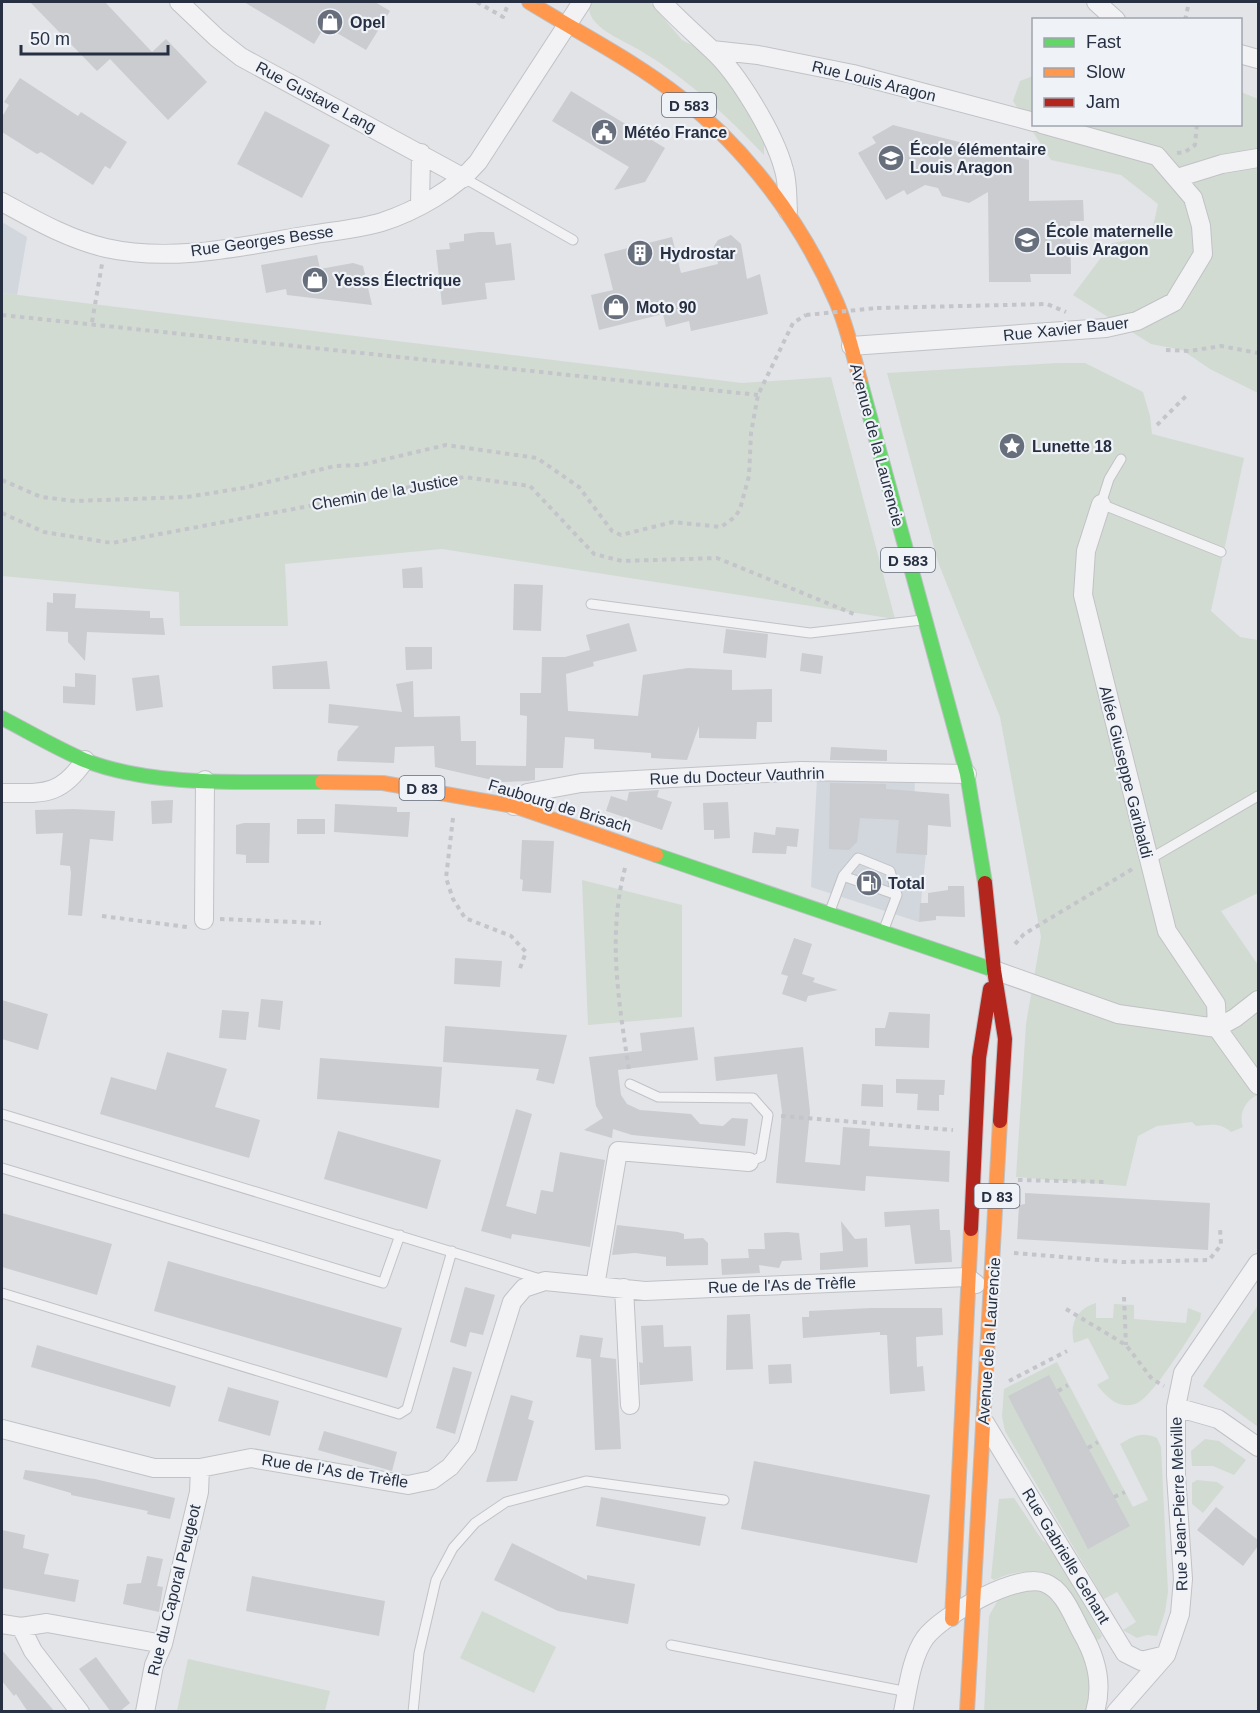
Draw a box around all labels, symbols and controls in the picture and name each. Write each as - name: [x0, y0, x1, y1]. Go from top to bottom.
- shop icon: Opel: [315, 7, 345, 37]
- place label: Opel: [350, 14, 386, 31]
- scale bar: [21, 18, 168, 56]
- legend: [1032, 18, 1242, 126]
- text: 50 m: [30, 29, 70, 49]
- text: Fast: [1086, 32, 1121, 52]
- street label: Rue Louis Aragon: [810, 57, 938, 105]
- street label: Rue Gustave Lang: [253, 58, 379, 136]
- text: Slow: [1086, 62, 1126, 82]
- text: Jam: [1086, 92, 1120, 112]
- road number: D 583: [662, 93, 716, 117]
- public building icon: Météo France: [589, 117, 619, 147]
- place label: Météo France: [624, 124, 727, 141]
- place label: École élémentaire Louis Aragon: [910, 140, 1046, 176]
- school or university icon: École élémentaire Louis Aragon: [876, 143, 906, 173]
- place label: École maternelle Louis Aragon: [1046, 222, 1173, 258]
- street label: Rue Georges Besse: [189, 223, 335, 259]
- school or university icon: École maternelle Louis Aragon: [1012, 225, 1042, 255]
- building icon: Hydrostar: [625, 238, 655, 268]
- place label: Hydrostar: [660, 245, 736, 262]
- shop icon: Yesss Électrique: [300, 265, 330, 295]
- place label: Yesss Électrique: [334, 271, 461, 289]
- shop icon: Moto 90: [601, 292, 631, 322]
- place label: Moto 90: [636, 299, 697, 316]
- street label: Rue Xavier Bauer: [1002, 314, 1130, 344]
- street label: Avenue de la Laurencie: [847, 362, 907, 528]
- place icon: Lunette 18: [997, 431, 1027, 461]
- place label: Lunette 18: [1032, 438, 1112, 455]
- street label: Chemin de la Justice: [310, 471, 460, 513]
- road number: D 583: [881, 548, 935, 572]
- street label: Allée Giuseppe Garibaldi: [1096, 684, 1156, 860]
- street label: Rue du Docteur Vauthrin: [649, 764, 825, 788]
- road number: D 83: [400, 776, 444, 800]
- street label: Faubourg de Brisach: [486, 776, 634, 836]
- fuel station icon: Total: [854, 868, 884, 898]
- place label: Total: [888, 875, 925, 892]
- road number: D 83: [974, 1184, 1020, 1208]
- street label: Avenue de la Laurencie: [975, 1257, 1003, 1425]
- street label: Rue de l'As de Trèfle: [708, 1274, 856, 1296]
- street label: Rue Jean-Pierre Melville: [1167, 1417, 1191, 1591]
- street label: Rue de l'As de Trèfle: [261, 1451, 410, 1491]
- street label: Rue Gabrielle Gehant: [1019, 1485, 1113, 1627]
- street label: Rue du Caporal Peugeot: [144, 1502, 204, 1678]

